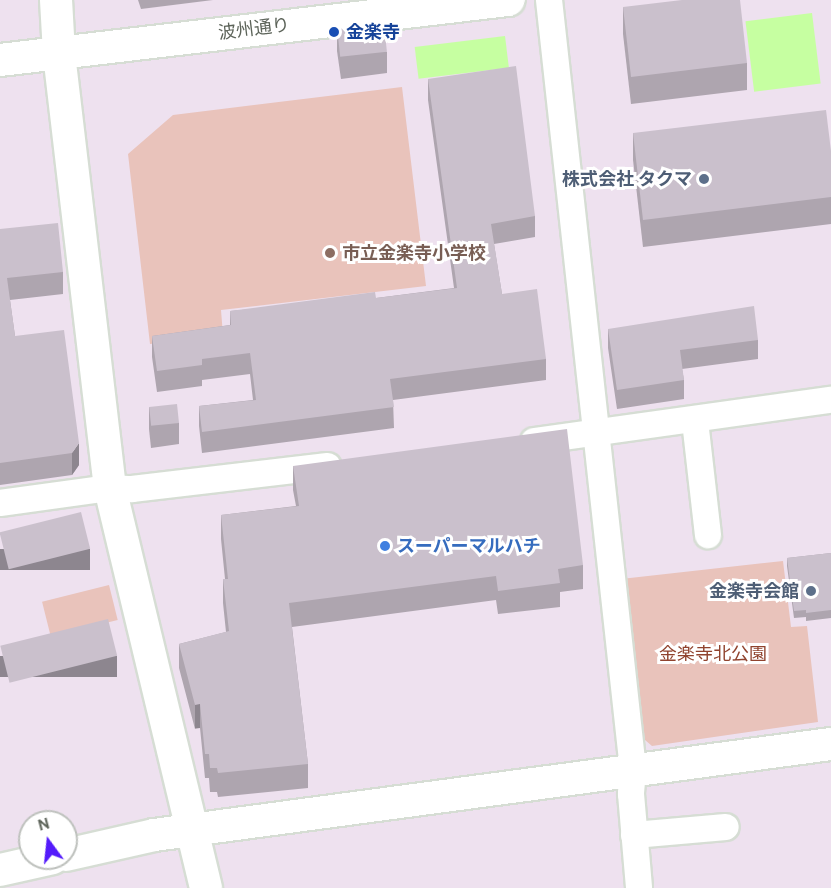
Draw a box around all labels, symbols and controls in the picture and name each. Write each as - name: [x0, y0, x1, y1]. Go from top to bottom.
- street label: 波州通り: [217, 14, 291, 44]
- place label: 金楽寺: [346, 21, 400, 43]
- marker: 金楽寺: [327, 25, 341, 39]
- place label: 株式会社 タクマ: [562, 168, 692, 190]
- marker: 株式会社 タクマ: [697, 172, 711, 186]
- place label: 市立金楽寺小学校: [342, 242, 486, 264]
- marker: 市立金楽寺小学校: [323, 246, 337, 260]
- place label: スーパーマルハチ: [397, 535, 541, 557]
- marker: スーパーマルハチ: [378, 539, 392, 553]
- place label: 金楽寺会館: [709, 580, 799, 602]
- marker: 金楽寺会館: [804, 584, 818, 598]
- park label: 金楽寺北公園: [659, 643, 767, 665]
- north arrow: [18, 810, 78, 870]
- text: N: [36, 813, 52, 835]

